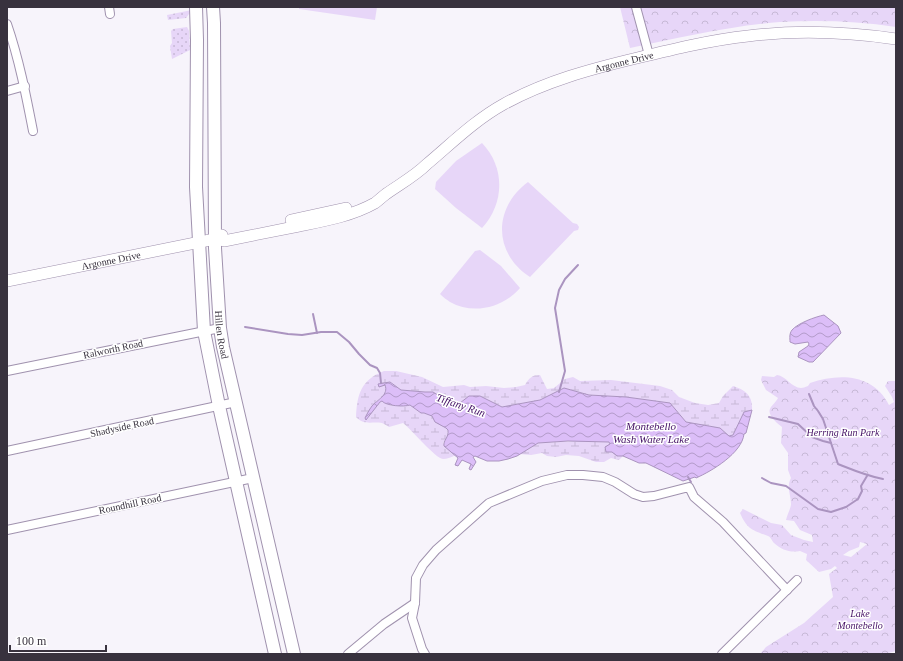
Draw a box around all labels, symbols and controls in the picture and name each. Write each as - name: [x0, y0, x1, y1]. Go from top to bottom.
- street label: Argonne Drive: [593, 49, 655, 74]
- street label: Argonne Drive: [80, 249, 142, 271]
- street label: Hillen Road: [213, 310, 231, 360]
- street label: Ralworth Road: [82, 337, 144, 361]
- water label: Tiffany Run: [435, 391, 488, 419]
- street label: Shadyside Road: [89, 415, 155, 439]
- water label: Montebello Wash Water Lake: [613, 420, 689, 445]
- park label: Herring Run Park: [806, 427, 880, 438]
- street label: Roundhill Road: [98, 492, 162, 516]
- park label: Lake Montebello: [836, 608, 883, 631]
- scale bar: [10, 627, 106, 653]
- text: 100 m: [16, 634, 47, 648]

